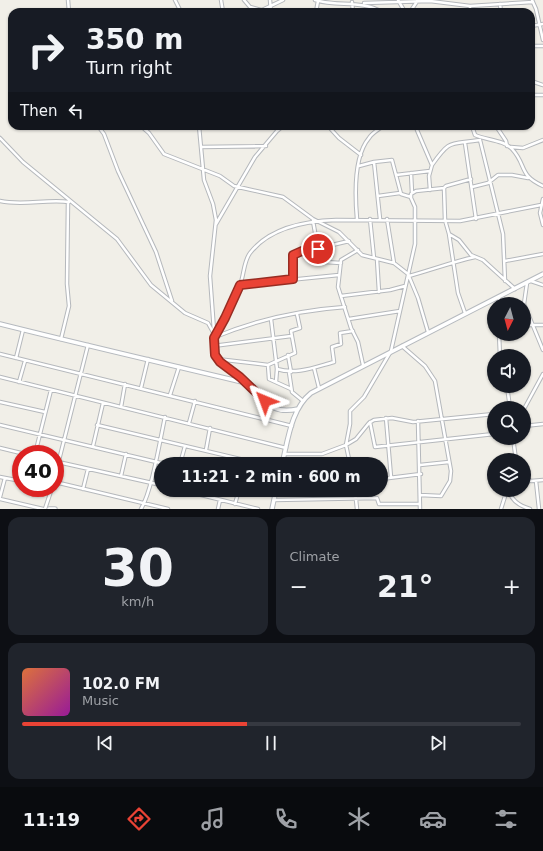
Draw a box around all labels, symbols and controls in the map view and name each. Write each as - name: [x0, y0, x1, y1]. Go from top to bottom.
- text: 350 m: [86, 23, 183, 56]
- icon: right: [20, 24, 72, 76]
- text: Turn right: [86, 57, 172, 78]
- icon: left: [65, 100, 87, 122]
- text: Then: [20, 102, 57, 120]
- pin: [301, 232, 335, 266]
- icon: arrive: [307, 238, 329, 260]
- north arrow: [487, 297, 531, 341]
- map controls: [487, 297, 531, 497]
- button: sound: [487, 349, 531, 393]
- position arrow: [244, 380, 286, 422]
- button: search: [487, 401, 531, 445]
- speed limit sign: 40: [12, 445, 64, 497]
- button: layers: [487, 453, 531, 497]
- text: 11:21 · 2 min · 600 m: [181, 468, 361, 486]
- text: 30: [102, 538, 174, 598]
- text: Climate: [290, 549, 340, 564]
- text: 21°: [377, 569, 434, 604]
- text: −: [290, 574, 308, 599]
- text: +: [503, 574, 521, 599]
- text: km/h: [121, 594, 154, 609]
- text: 102.0 FM: [82, 675, 160, 693]
- text: Music: [82, 693, 119, 708]
- icon: previous: [94, 732, 116, 754]
- icon: pause: [260, 732, 282, 754]
- icon: next: [427, 732, 449, 754]
- icon: directions: [125, 805, 153, 833]
- icon: music: [199, 805, 227, 833]
- icon: phone: [272, 805, 300, 833]
- icon: climate: [345, 805, 373, 833]
- icon: car: [419, 805, 447, 833]
- icon: filters: [492, 805, 520, 833]
- text: 11:19: [23, 809, 80, 830]

